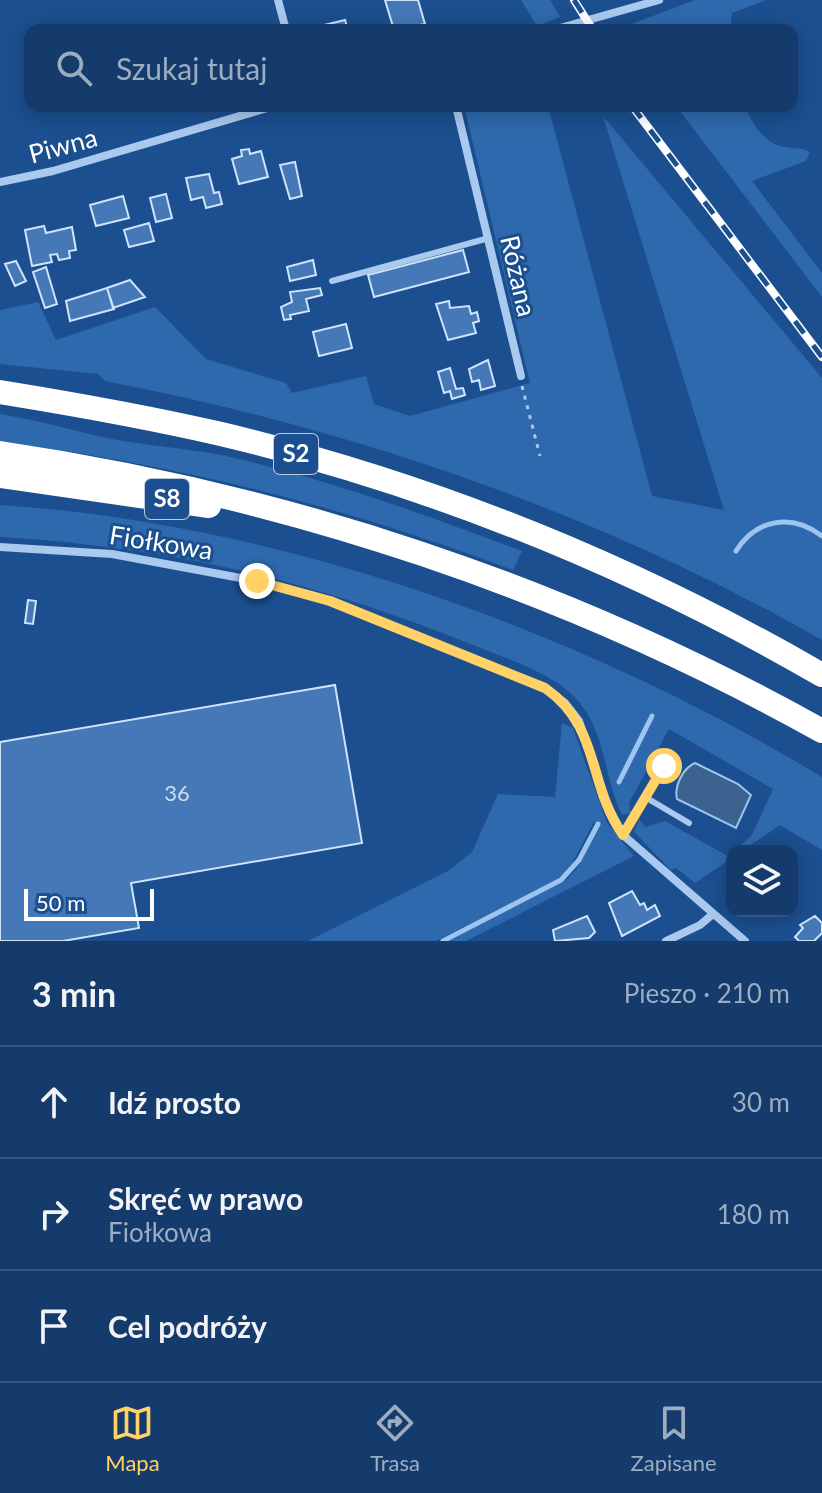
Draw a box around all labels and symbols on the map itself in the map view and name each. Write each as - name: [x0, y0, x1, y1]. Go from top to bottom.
- street label: Piwna: [25, 121, 101, 170]
- street label: Różana: [494, 232, 544, 319]
- road number: S2: [274, 434, 318, 474]
- road number: S8: [145, 479, 189, 519]
- street label: Fiołkowa: [107, 518, 215, 566]
- route end: [239, 563, 275, 599]
- route start: [646, 748, 682, 784]
- house number: 36: [164, 779, 190, 806]
- scale bar: [24, 885, 154, 921]

